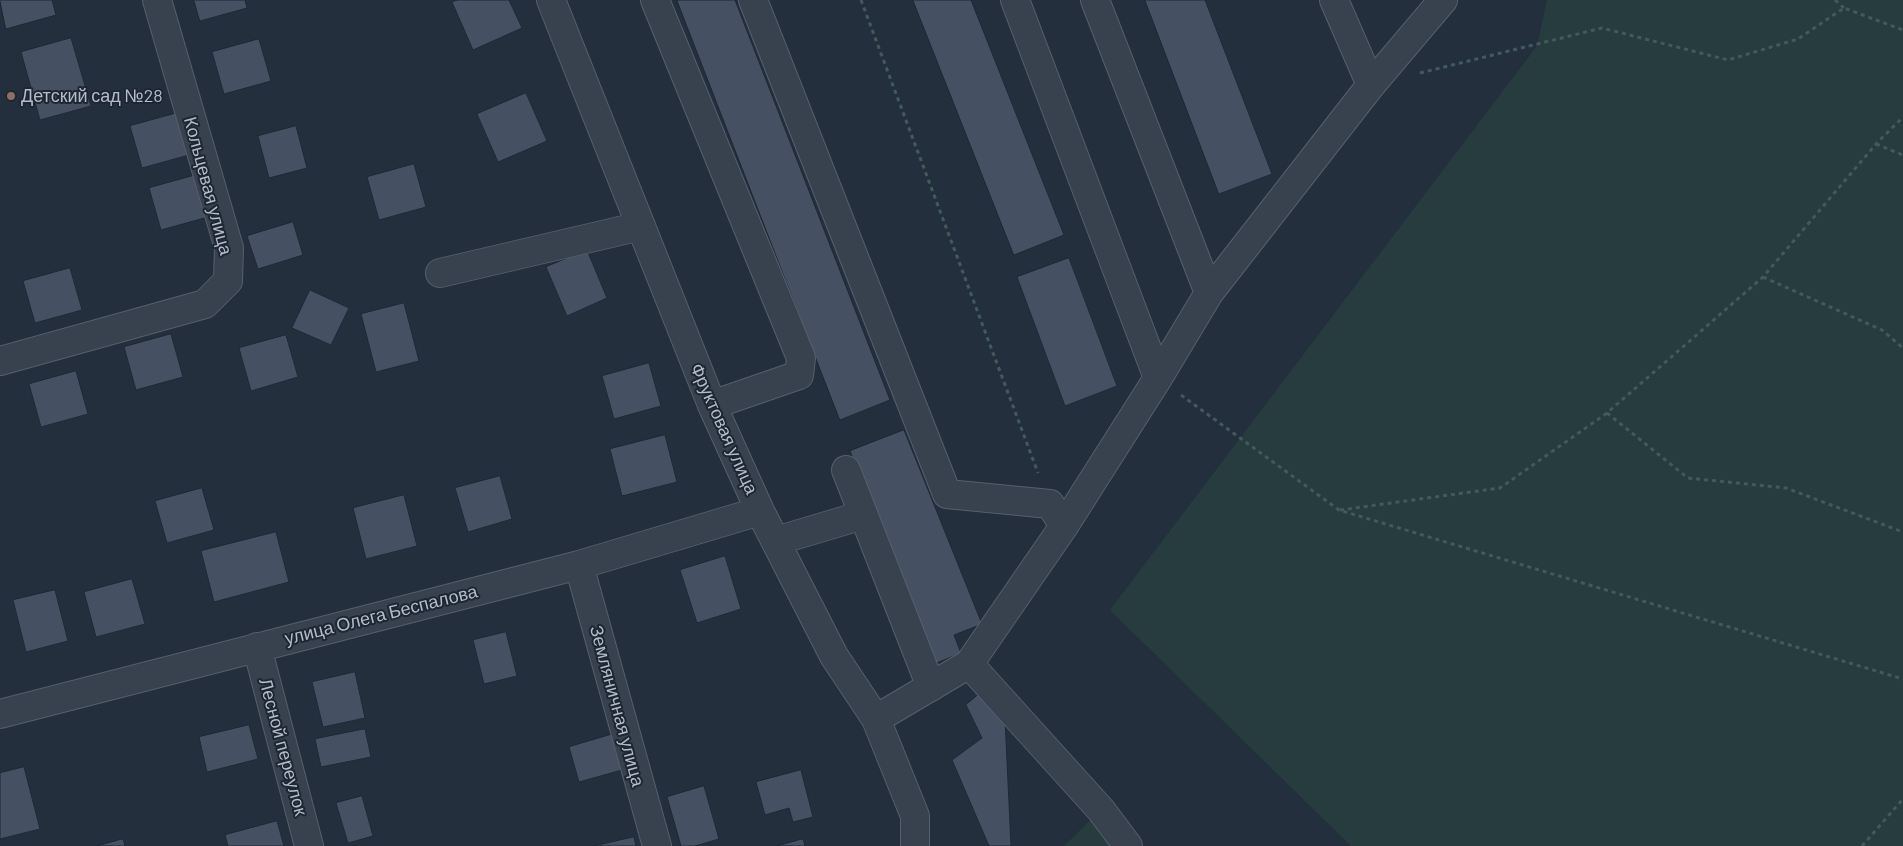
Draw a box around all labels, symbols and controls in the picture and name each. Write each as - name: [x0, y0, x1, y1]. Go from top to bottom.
- place label: Детский сад №28: [21, 85, 163, 107]
- marker: Детский сад №28: [5, 90, 17, 102]
- street label: Кольцевая улица: [179, 114, 237, 258]
- street label: Фруктовая улица: [685, 360, 763, 498]
- street label: улица Олега Беспалова: [282, 581, 480, 649]
- street label: Земляничная улица: [585, 623, 649, 789]
- street label: Лесной переулок: [254, 676, 312, 818]

